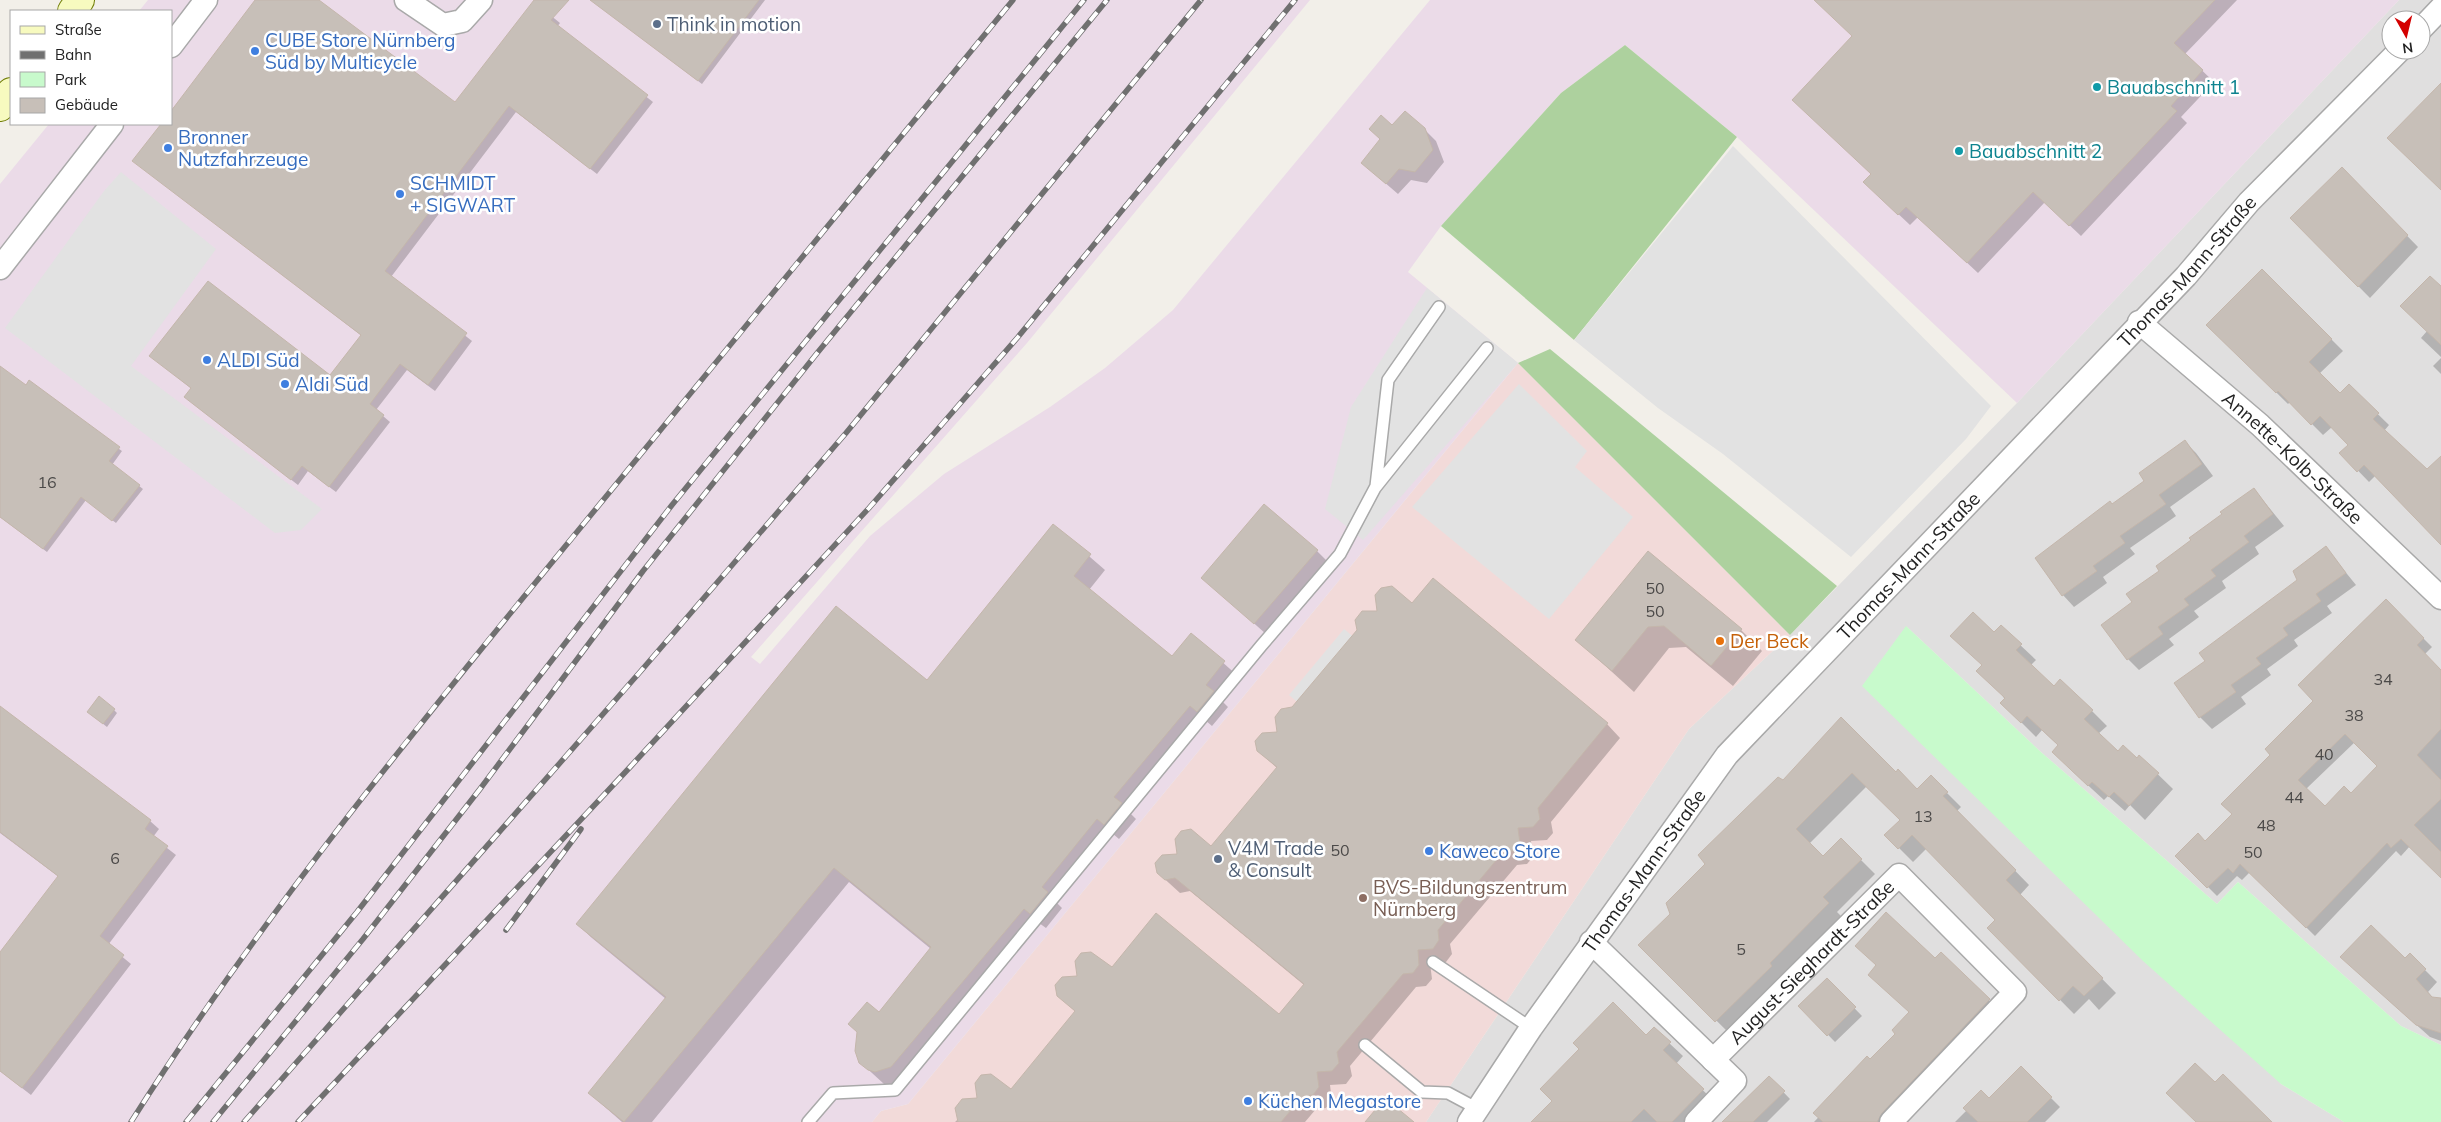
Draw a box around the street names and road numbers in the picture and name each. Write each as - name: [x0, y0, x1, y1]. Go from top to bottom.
- street label: Thomas-Mann-Straße: [2112, 191, 2261, 352]
- street label: Annette-Kolb-Straße: [2217, 386, 2368, 529]
- street label: Thomas-Mann-Straße: [1832, 487, 1985, 645]
- street label: Thomas-Mann-Straße: [1577, 784, 1711, 958]
- street label: August-Sieghardt-Straße: [1724, 875, 1899, 1049]

